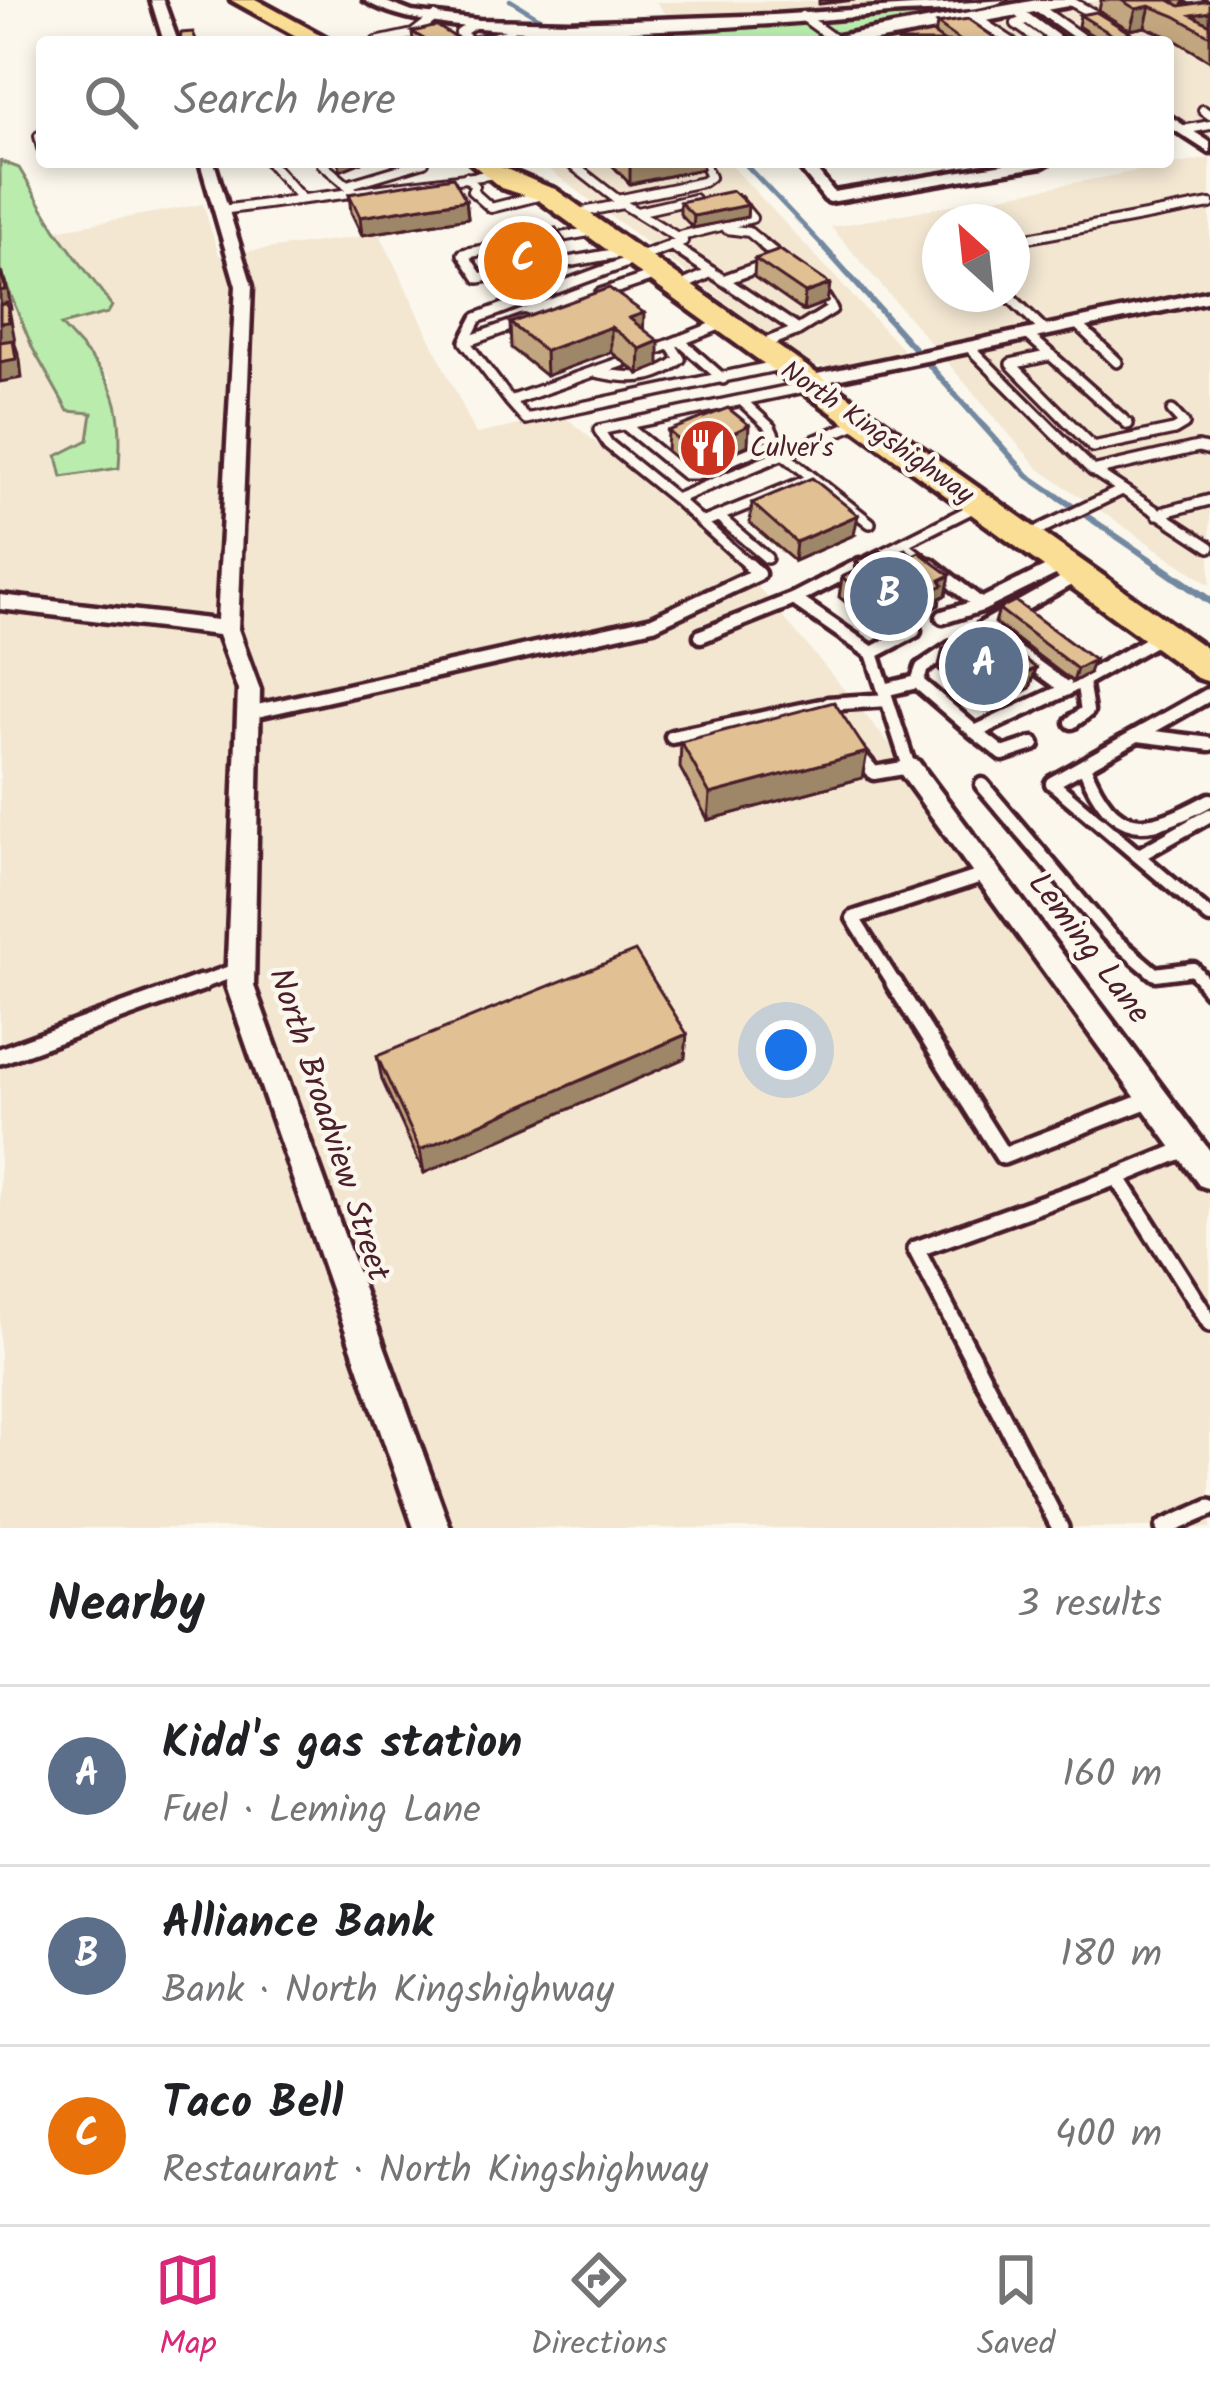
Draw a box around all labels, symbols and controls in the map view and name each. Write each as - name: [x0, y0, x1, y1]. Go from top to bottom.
- search box: [36, 36, 1174, 168]
- text: Search here: [174, 66, 396, 138]
- icon: search: [78, 69, 144, 135]
- north arrow: [922, 204, 1030, 312]
- pin: C: [484, 216, 562, 306]
- street label: North Kingshighway: [771, 350, 983, 516]
- restaurant icon: Culver's: [677, 417, 739, 479]
- place label: Culver's: [750, 427, 834, 470]
- pin: B: [850, 551, 928, 641]
- pin: A: [945, 621, 1023, 711]
- street label: Leming Lane: [1013, 861, 1163, 1037]
- street label: North Broadview Street: [252, 962, 404, 1290]
- your location: [756, 1020, 816, 1080]
- text: Nearby: [48, 1566, 205, 1647]
- text: 3 results: [1017, 1575, 1162, 1637]
- text: Kidd's gas station: [162, 1709, 522, 1781]
- text: A: [75, 1745, 99, 1807]
- text: 160 m: [1062, 1745, 1162, 1807]
- text: Fuel · Leming Lane: [162, 1781, 481, 1843]
- text: Alliance Bank: [162, 1889, 433, 1961]
- text: B: [75, 1925, 99, 1987]
- text: 180 m: [1060, 1925, 1162, 1987]
- text: Bank · North Kingshighway: [162, 1961, 614, 2023]
- text: Taco Bell: [162, 2069, 343, 2141]
- text: C: [75, 2105, 99, 2167]
- text: 400 m: [1055, 2105, 1162, 2167]
- text: Restaurant · North Kingshighway: [162, 2141, 708, 2203]
- tab: Map: [155, 2247, 221, 2372]
- tab: Directions: [530, 2247, 667, 2372]
- tab: Saved: [977, 2247, 1055, 2372]

